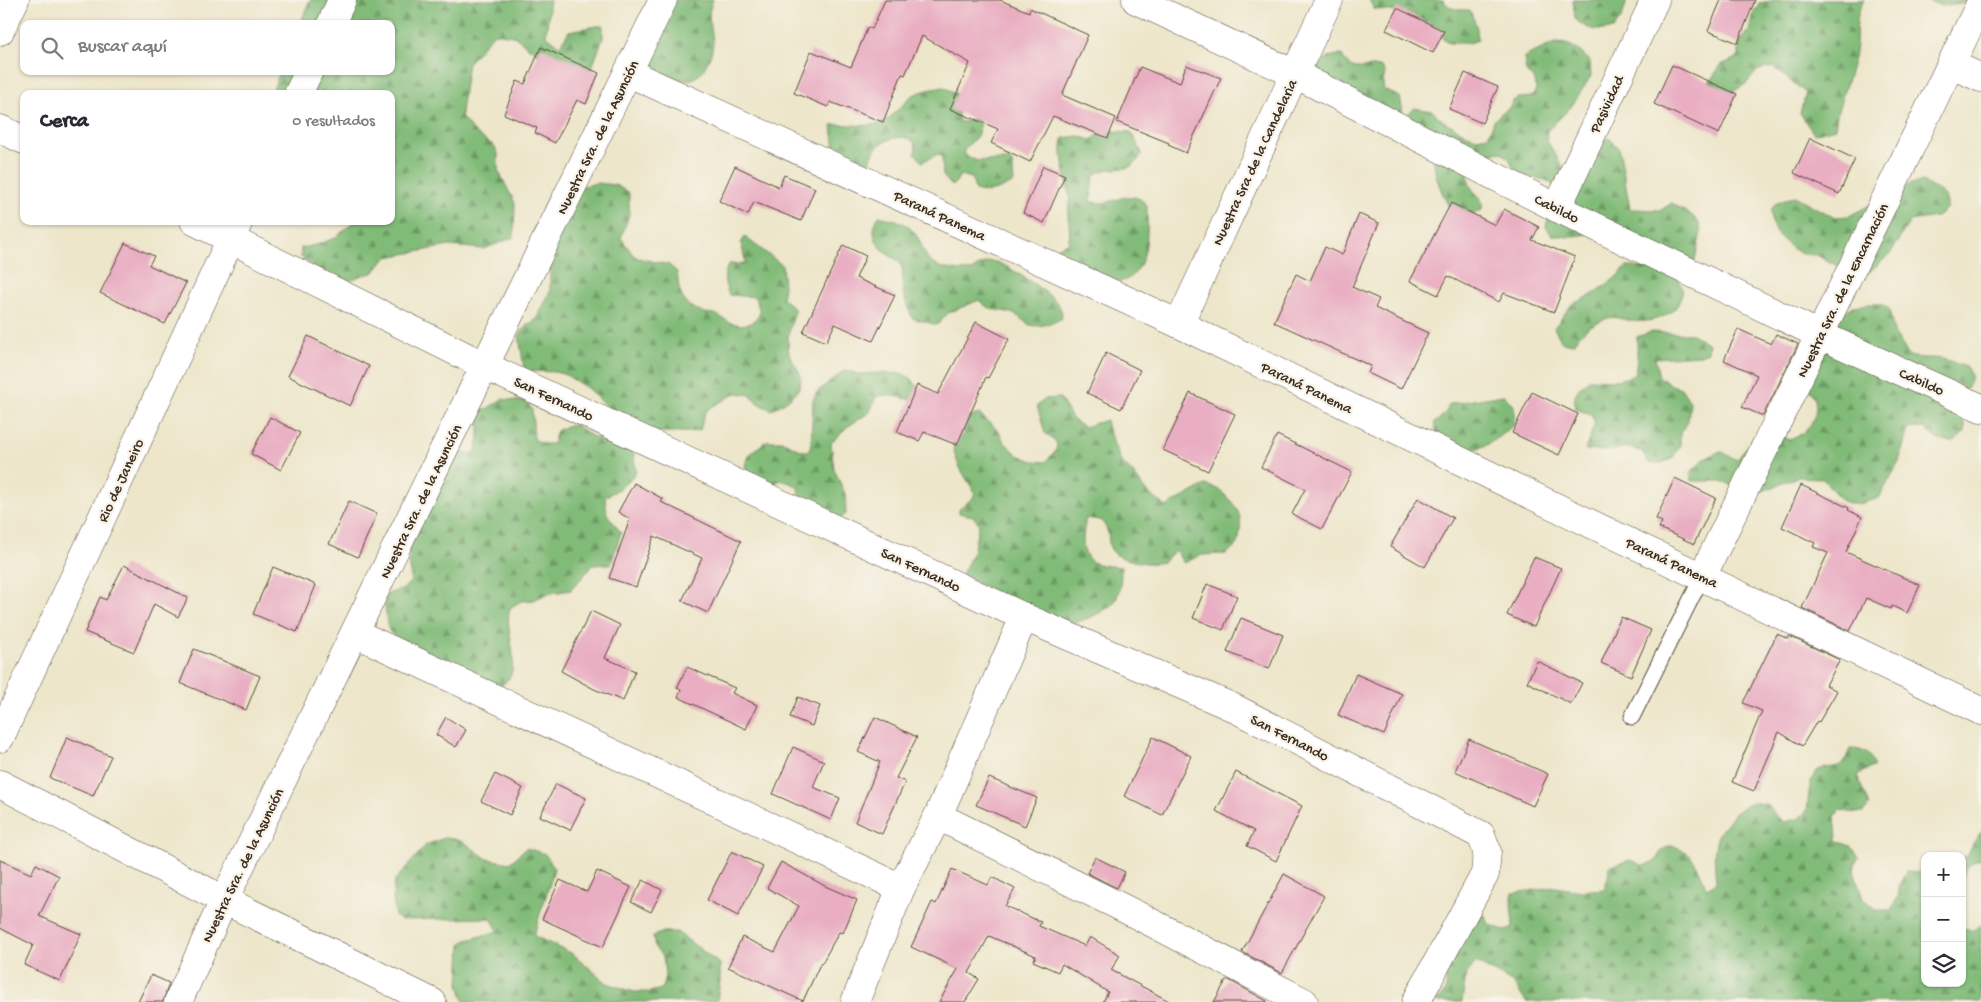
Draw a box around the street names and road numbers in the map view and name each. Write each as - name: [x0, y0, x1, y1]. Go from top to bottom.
- street label: Nuestra Sra. de la Asunción: [554, 58, 644, 218]
- street label: Pasividad: [1586, 72, 1629, 137]
- street label: Nuestra Sra de la Candelaria: [1209, 76, 1303, 249]
- street label: Paraná Panema: [889, 187, 989, 246]
- street label: Cabildo: [1531, 191, 1582, 228]
- street label: Nuestra Sra. de la Encarnación: [1794, 201, 1894, 381]
- street label: Paraná Panema: [1256, 358, 1355, 419]
- street label: Cabildo: [1896, 365, 1947, 401]
- street label: San Fernando: [510, 374, 596, 426]
- street label: Nuestra Sra. de la Asunción: [377, 422, 467, 582]
- street label: Rio de Janeiro: [95, 436, 149, 525]
- street label: Paraná Panema: [1621, 534, 1721, 593]
- street label: San Fernando: [877, 545, 963, 597]
- street label: San Fernando: [1247, 711, 1332, 766]
- street label: Nuestra Sra. de la Asunción: [199, 786, 289, 946]

